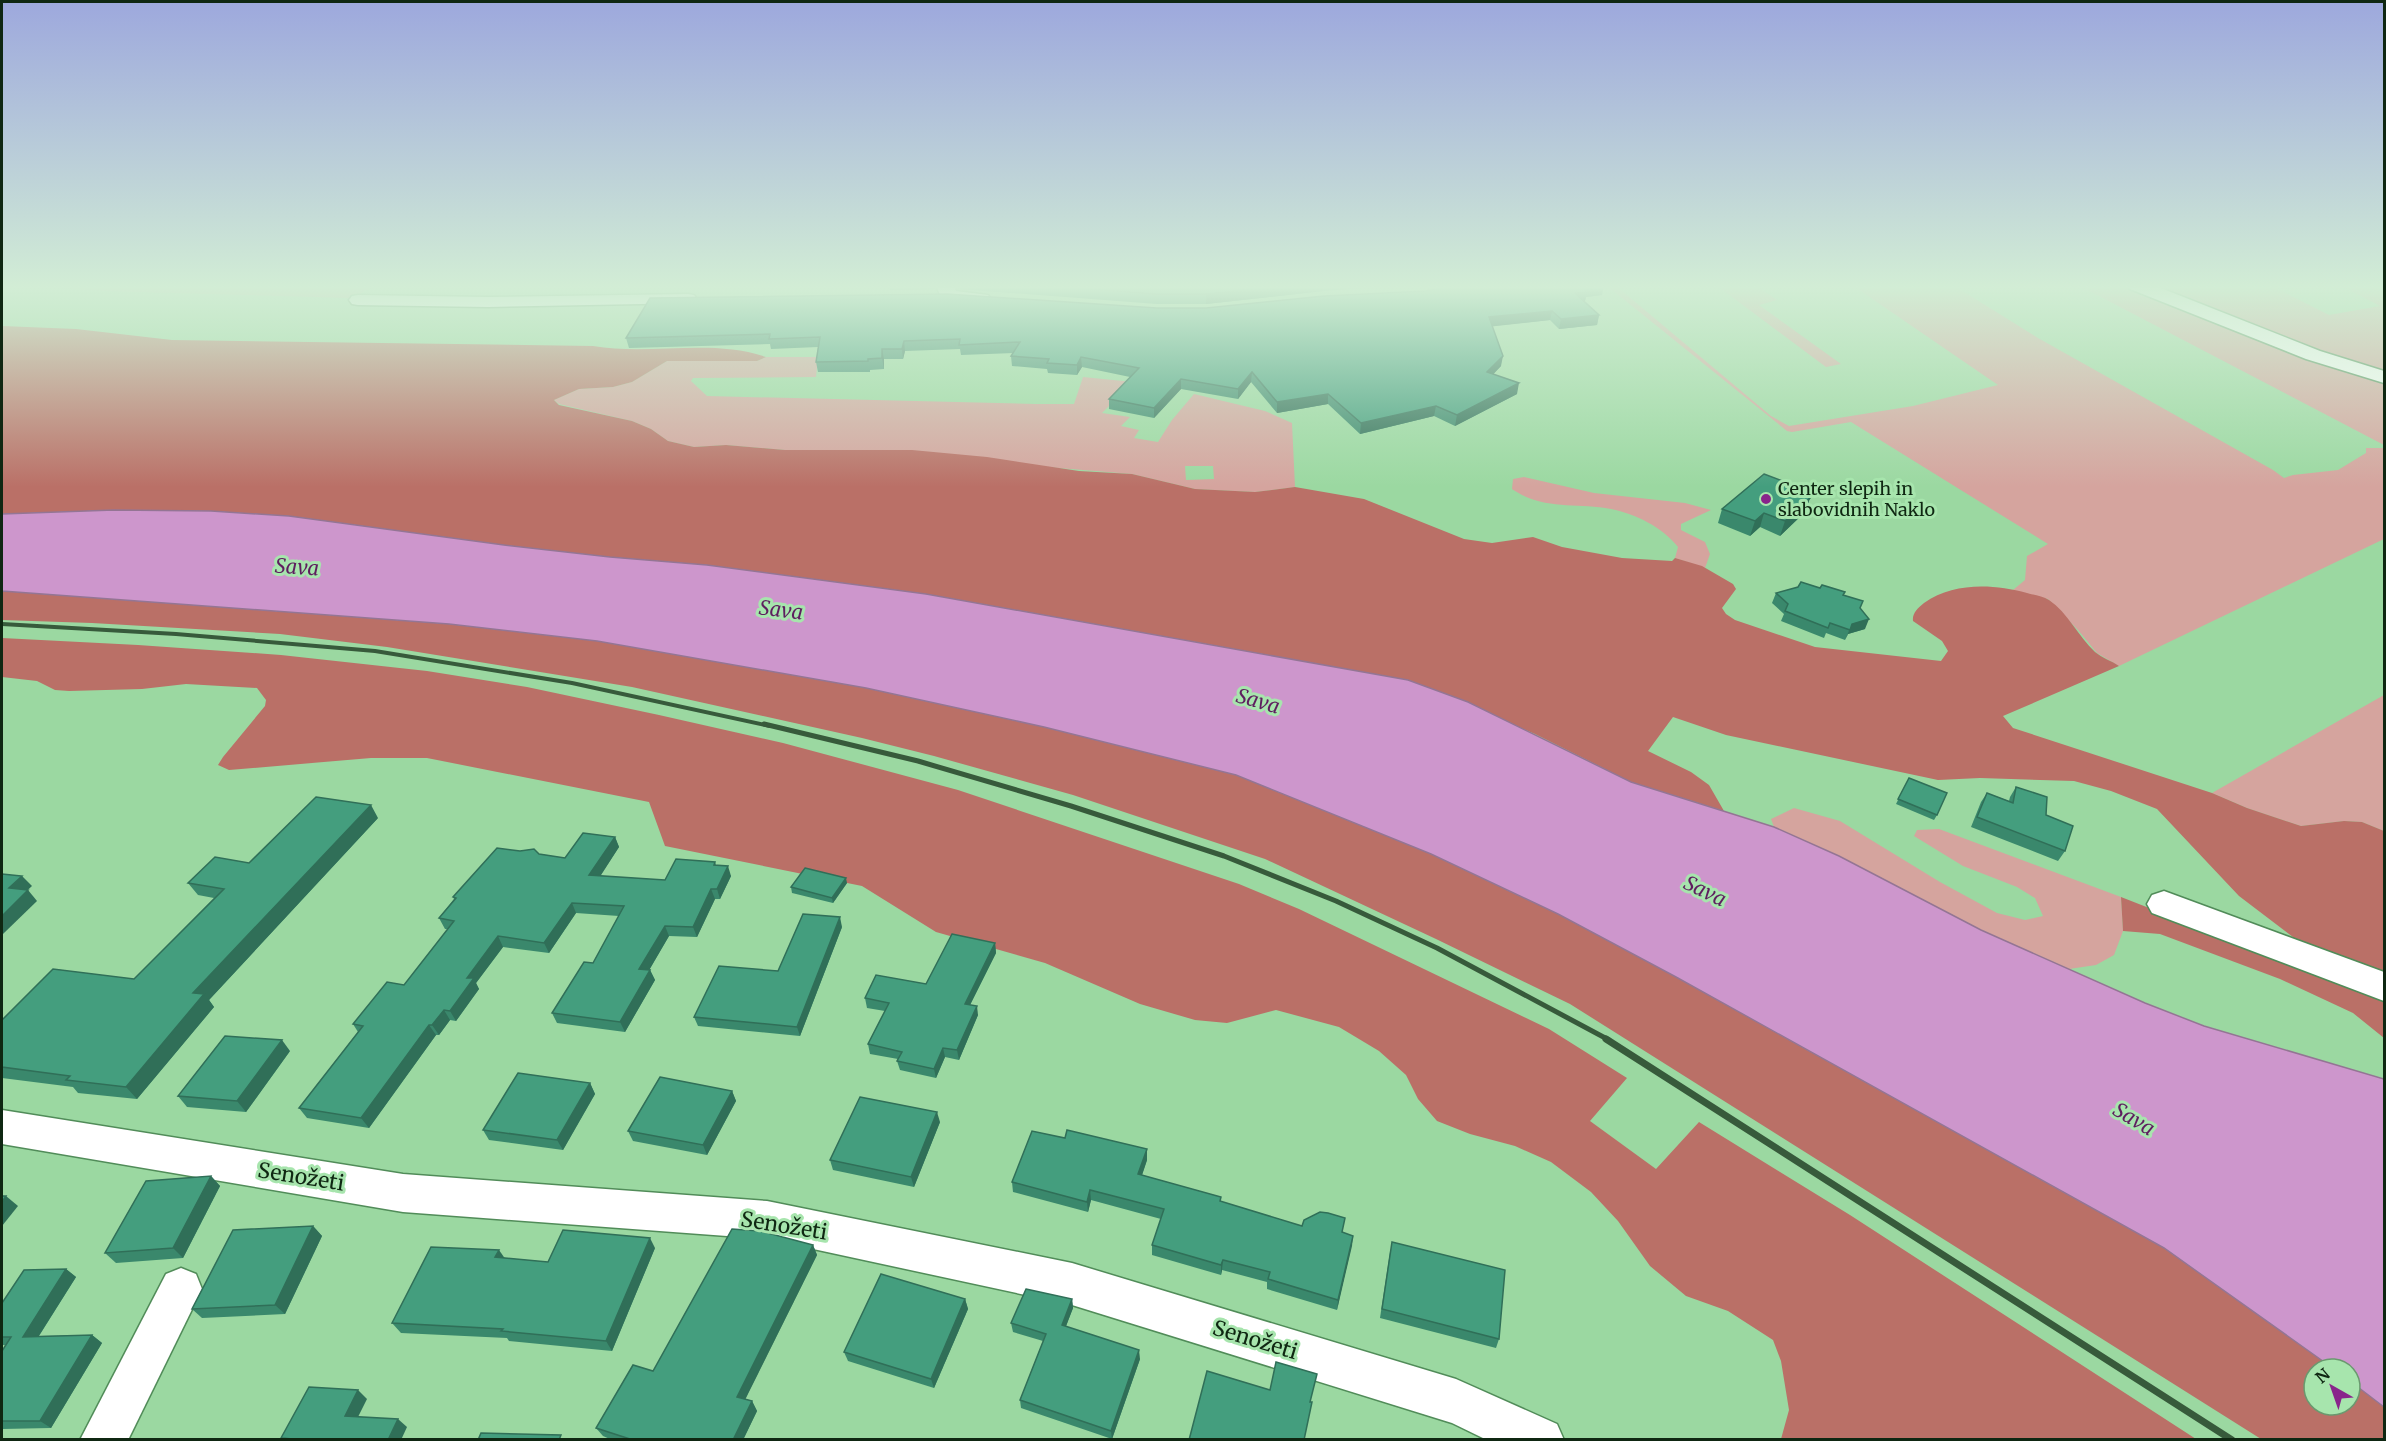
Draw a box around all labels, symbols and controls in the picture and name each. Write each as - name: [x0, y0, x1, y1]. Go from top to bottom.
- place label: Center slepih in slabovidnih Naklo: [1778, 477, 1935, 521]
- marker: Center slepih in slabovidnih Naklo: [1759, 492, 1773, 506]
- water label: Sava: [274, 552, 320, 581]
- water label: Sava: [758, 594, 804, 625]
- water label: Sava: [1234, 682, 1283, 719]
- water label: Sava: [1680, 870, 1730, 911]
- water label: Sava: [2109, 1097, 2160, 1141]
- street label: Senožeti: [256, 1156, 346, 1197]
- street label: Senožeti: [739, 1205, 829, 1246]
- street label: Senožeti: [1210, 1314, 1301, 1365]
- north arrow: [2302, 1357, 2362, 1417]
- text: N: [2311, 1364, 2334, 1387]

